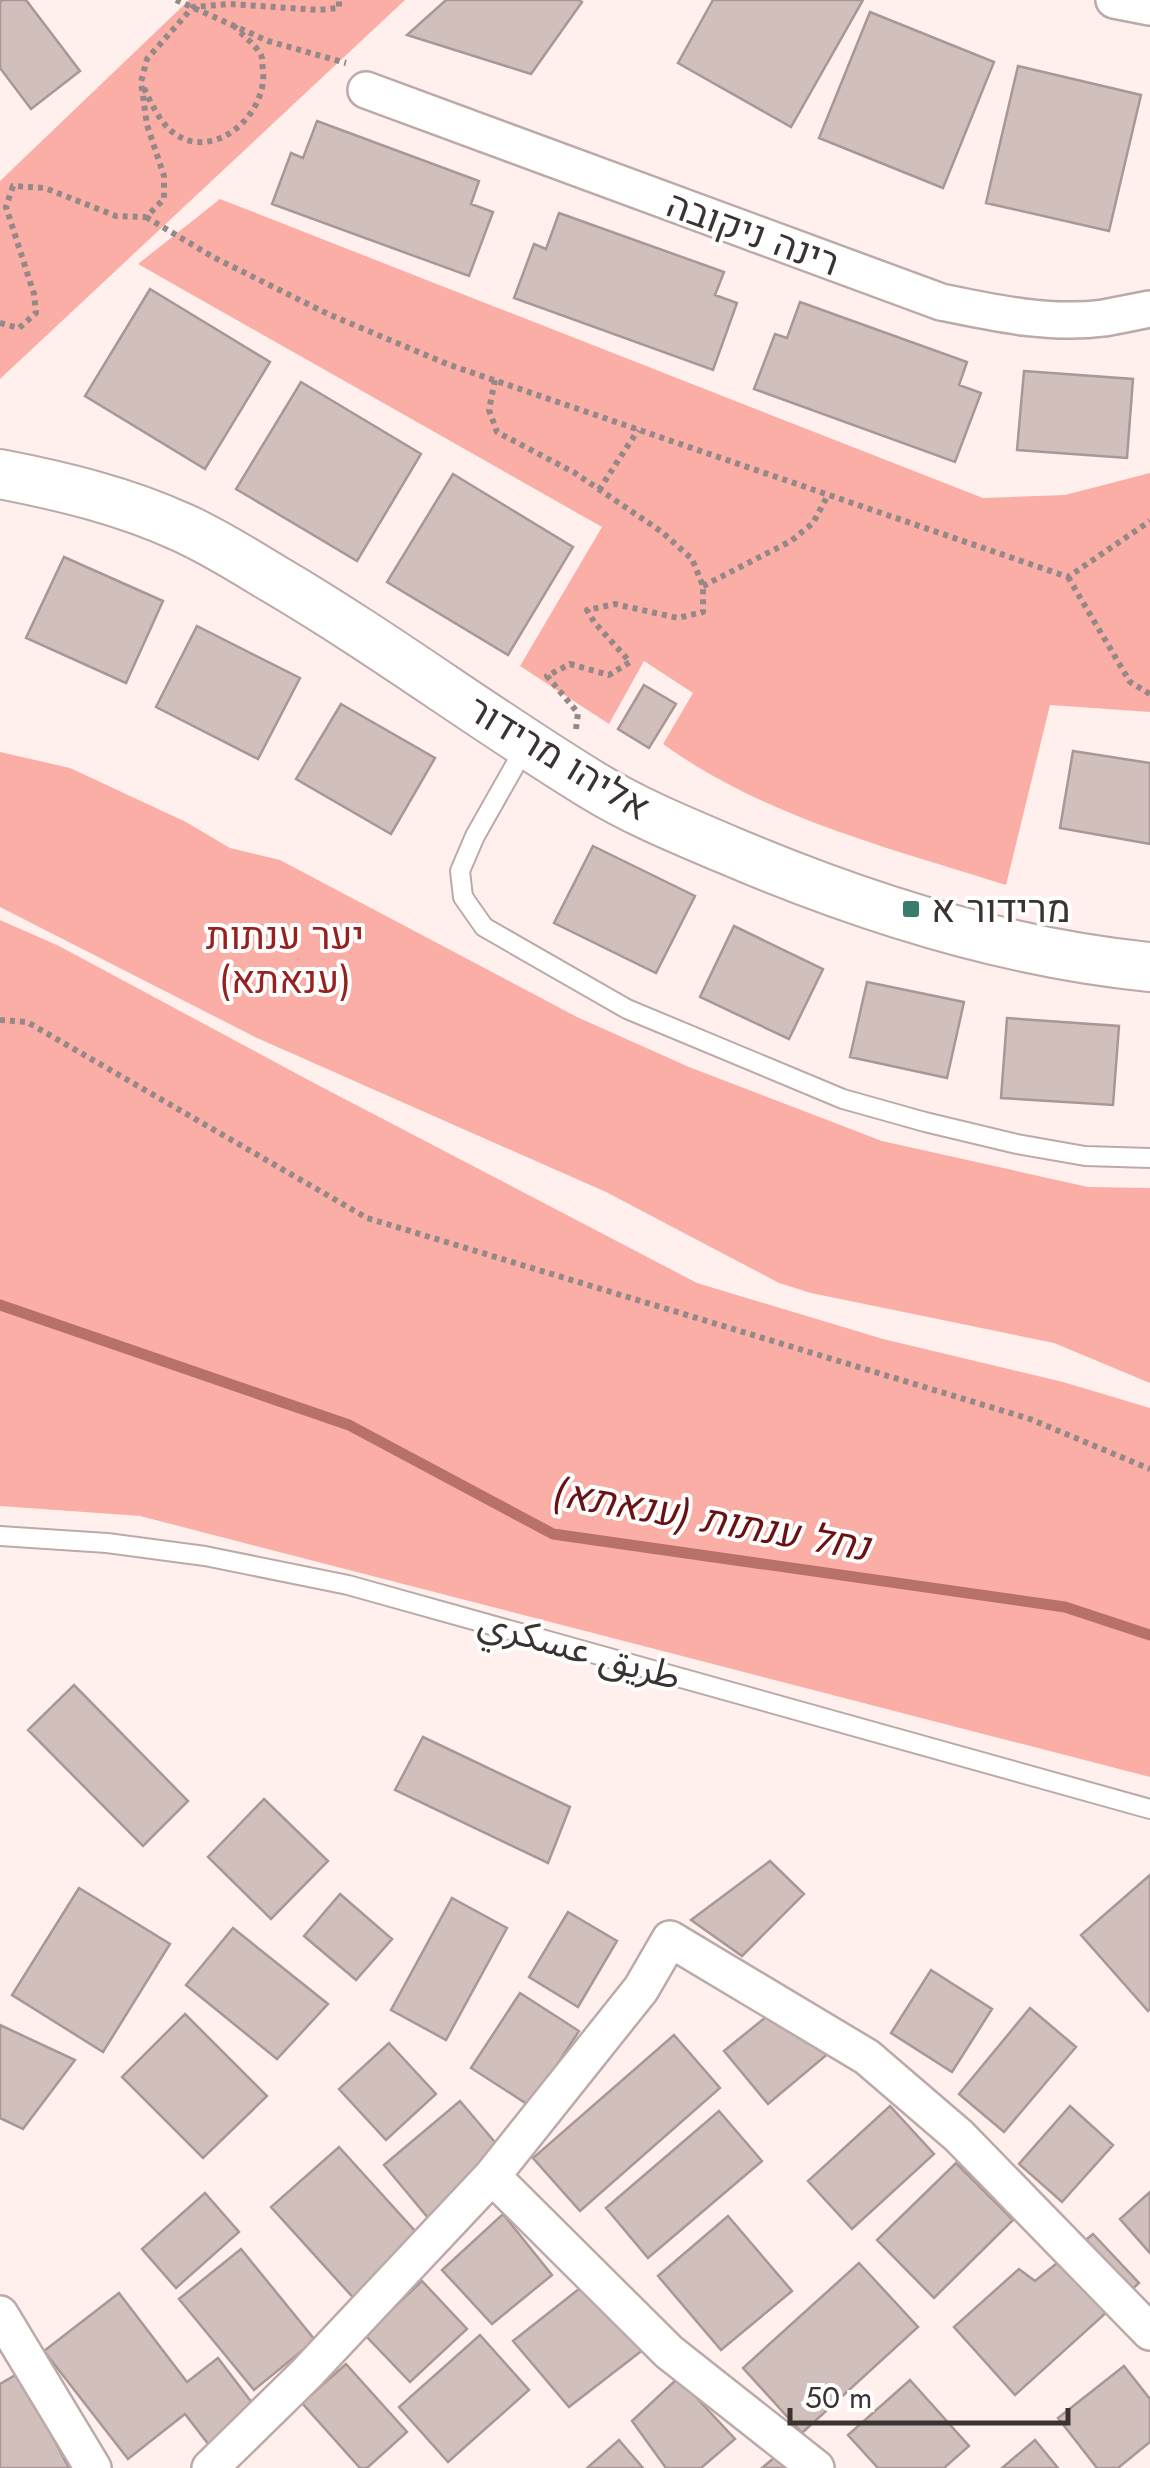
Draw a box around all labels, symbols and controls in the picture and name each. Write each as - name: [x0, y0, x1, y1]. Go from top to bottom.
- street label: רינה ניקובה: [659, 176, 847, 289]
- street label: אליהו מרידור: [458, 681, 661, 834]
- place label: מרידור א: [931, 881, 1071, 936]
- marker: מרידור א: [900, 898, 922, 920]
- park label: יער ענתות (ענאתא): [206, 908, 364, 1007]
- water label: נחל ענתות (ענאתא): [548, 1463, 876, 1576]
- street label: طريق عسكري: [472, 1593, 688, 1705]
- scale bar: [790, 2363, 1068, 2425]
- text: 50 m: [805, 2376, 872, 2419]

